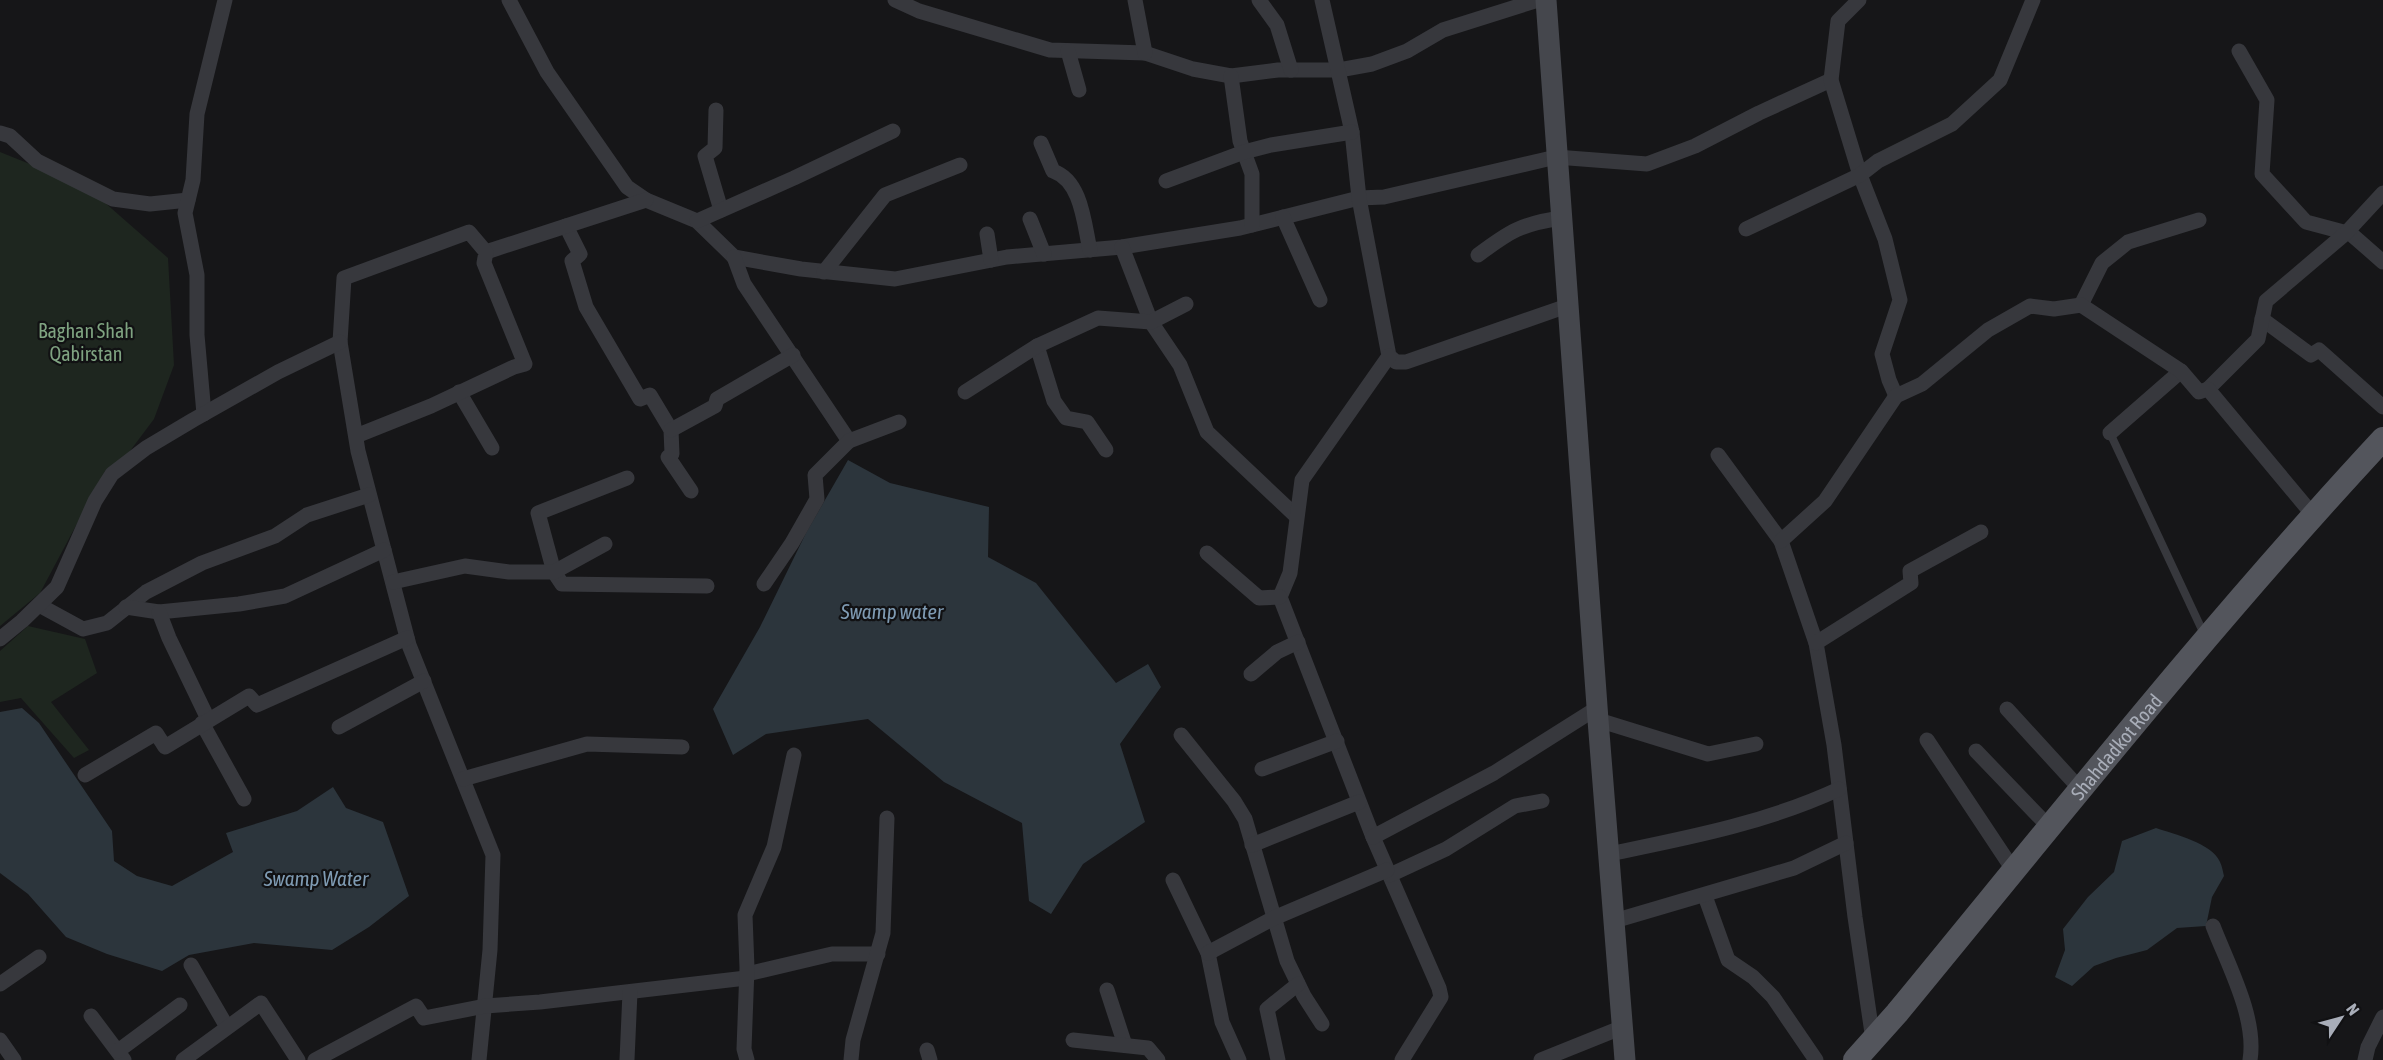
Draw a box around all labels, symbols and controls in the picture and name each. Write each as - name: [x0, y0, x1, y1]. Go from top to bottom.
- park label: Baghan Shah Qabirstan: [38, 319, 134, 365]
- water label: Swamp water: [840, 599, 944, 623]
- street label: Shahdadkot Road: [2066, 689, 2166, 804]
- water label: Swamp Water: [263, 866, 369, 890]
- north arrow: [2311, 988, 2371, 1048]
- text: N: [2343, 1000, 2363, 1018]

